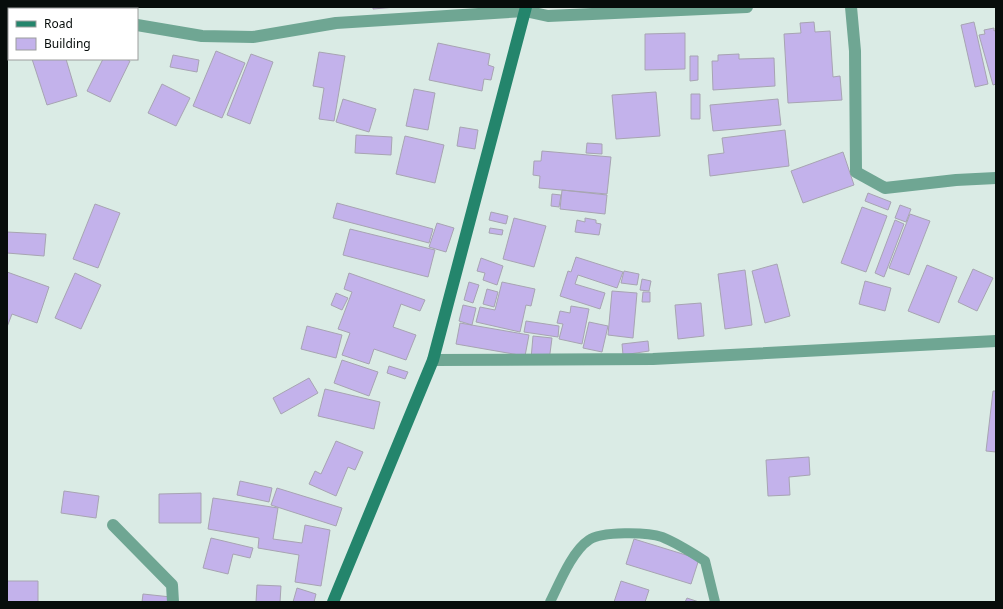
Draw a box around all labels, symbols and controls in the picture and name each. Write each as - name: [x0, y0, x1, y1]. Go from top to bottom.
- legend: [8, 8, 138, 60]
- text: Road: [44, 15, 73, 32]
- text: Building: [44, 35, 91, 52]

